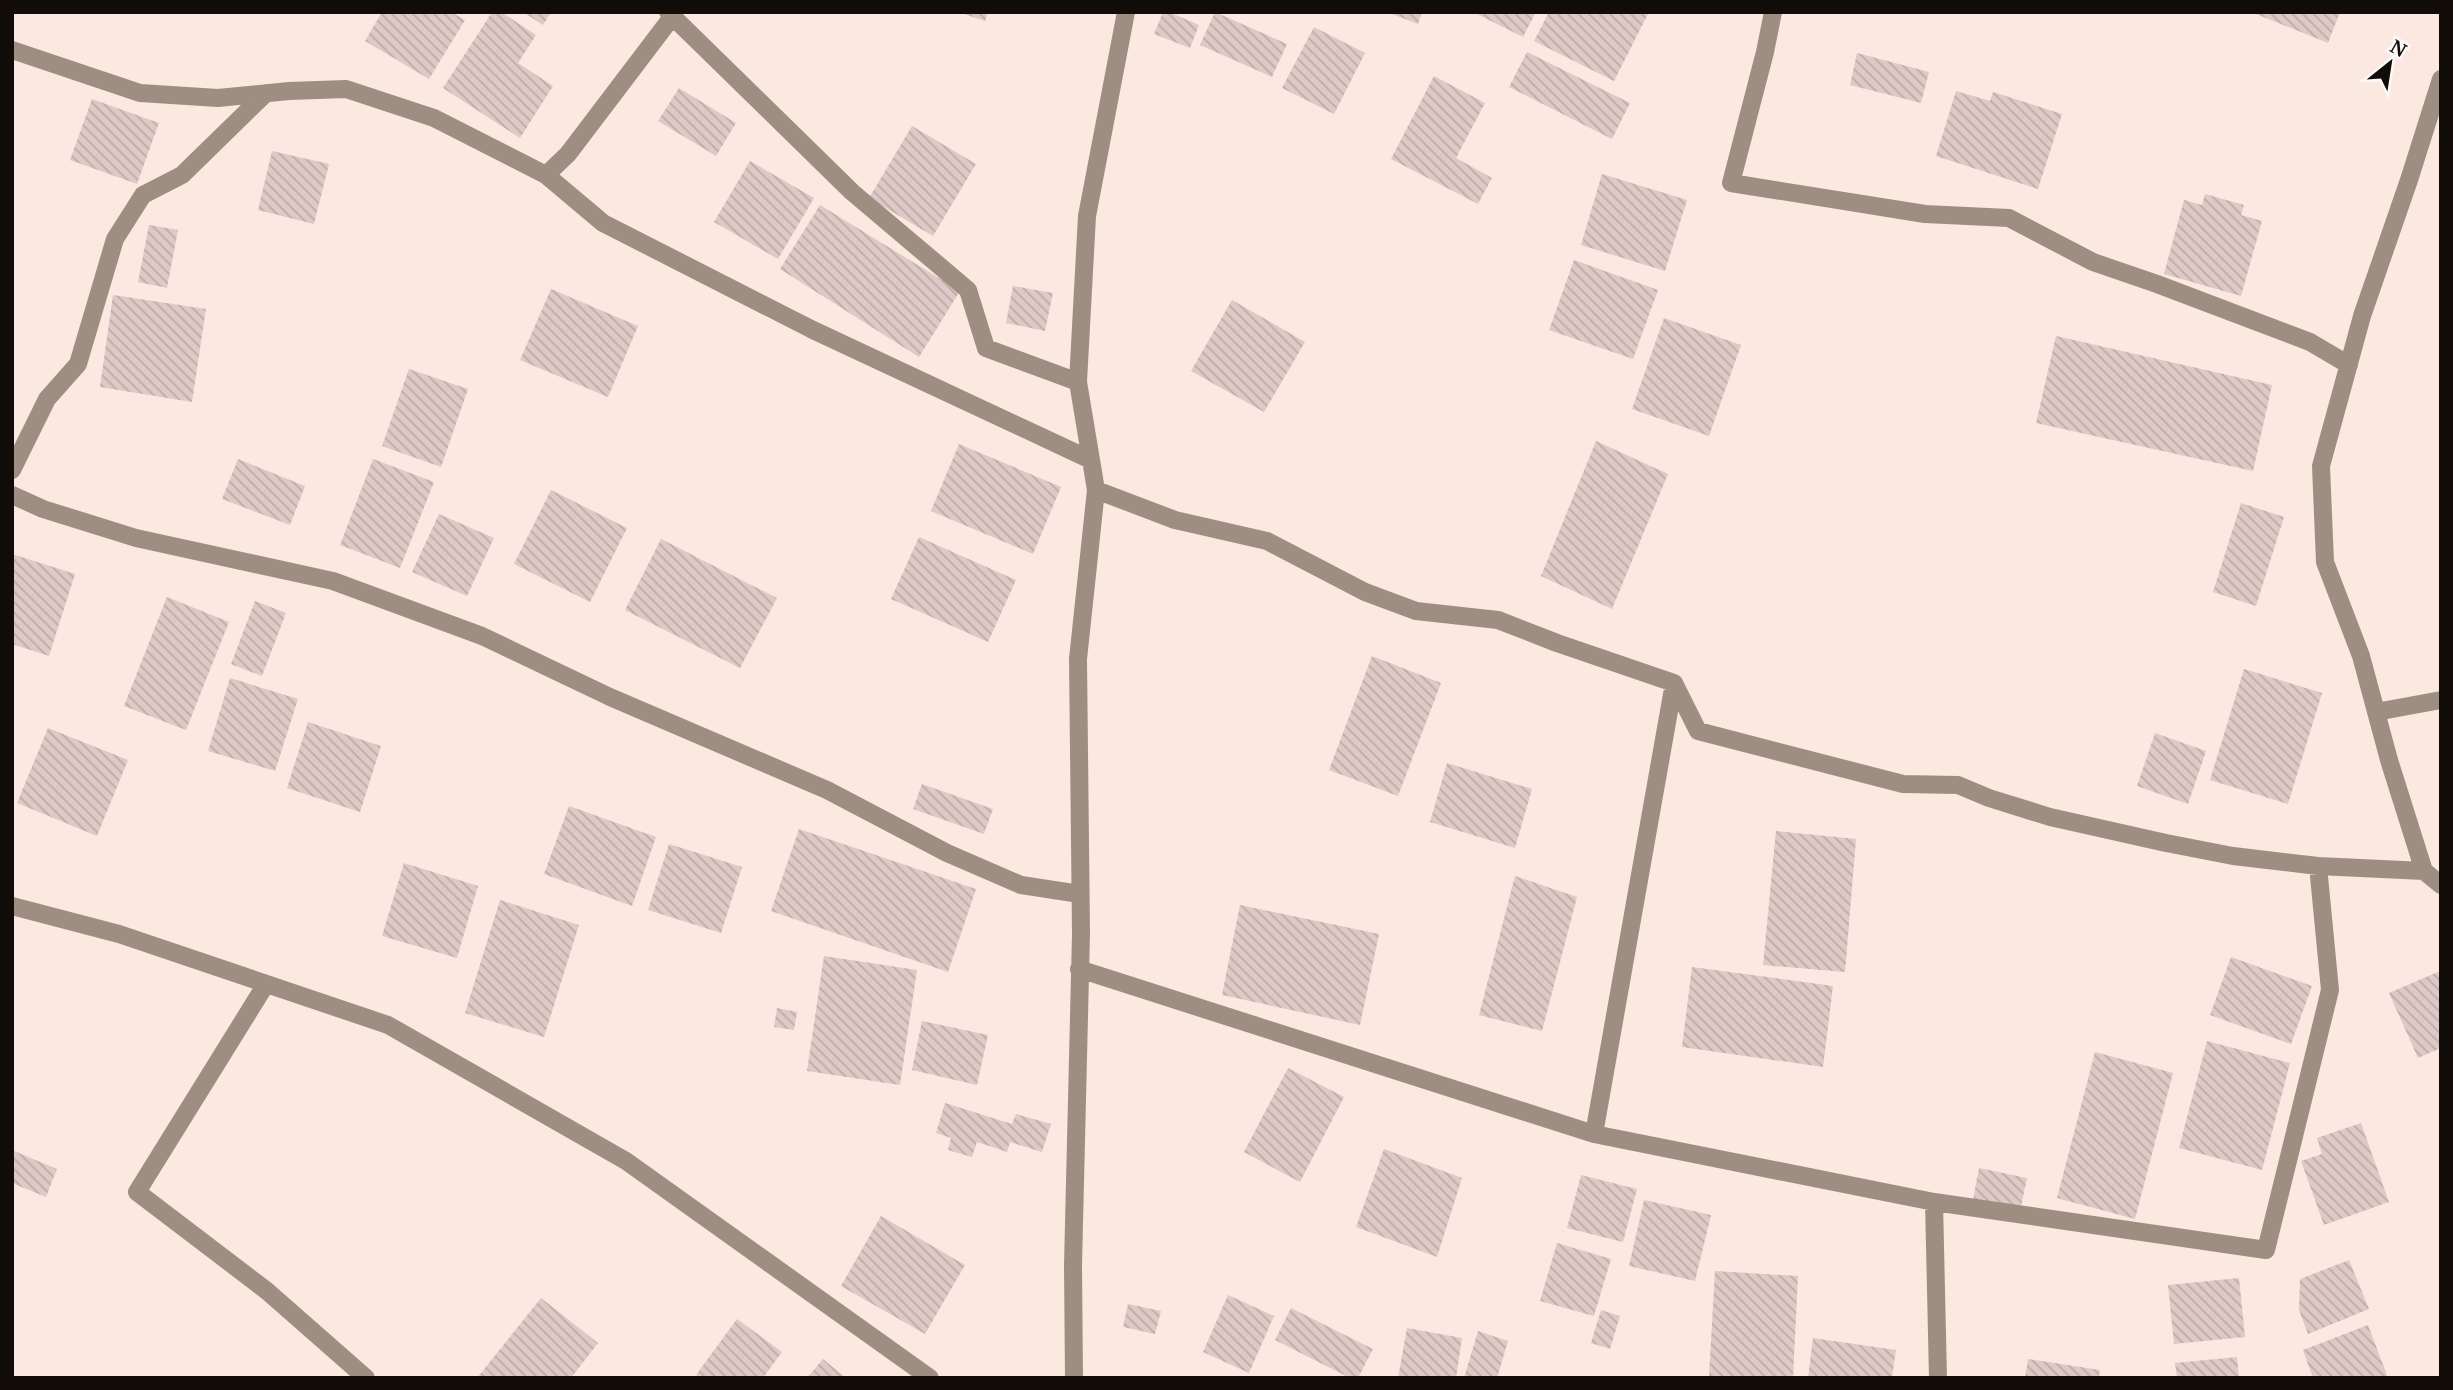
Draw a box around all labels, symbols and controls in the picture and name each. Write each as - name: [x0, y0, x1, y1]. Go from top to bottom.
- north arrow: [2355, 28, 2425, 98]
- text: N: [2386, 33, 2412, 63]

